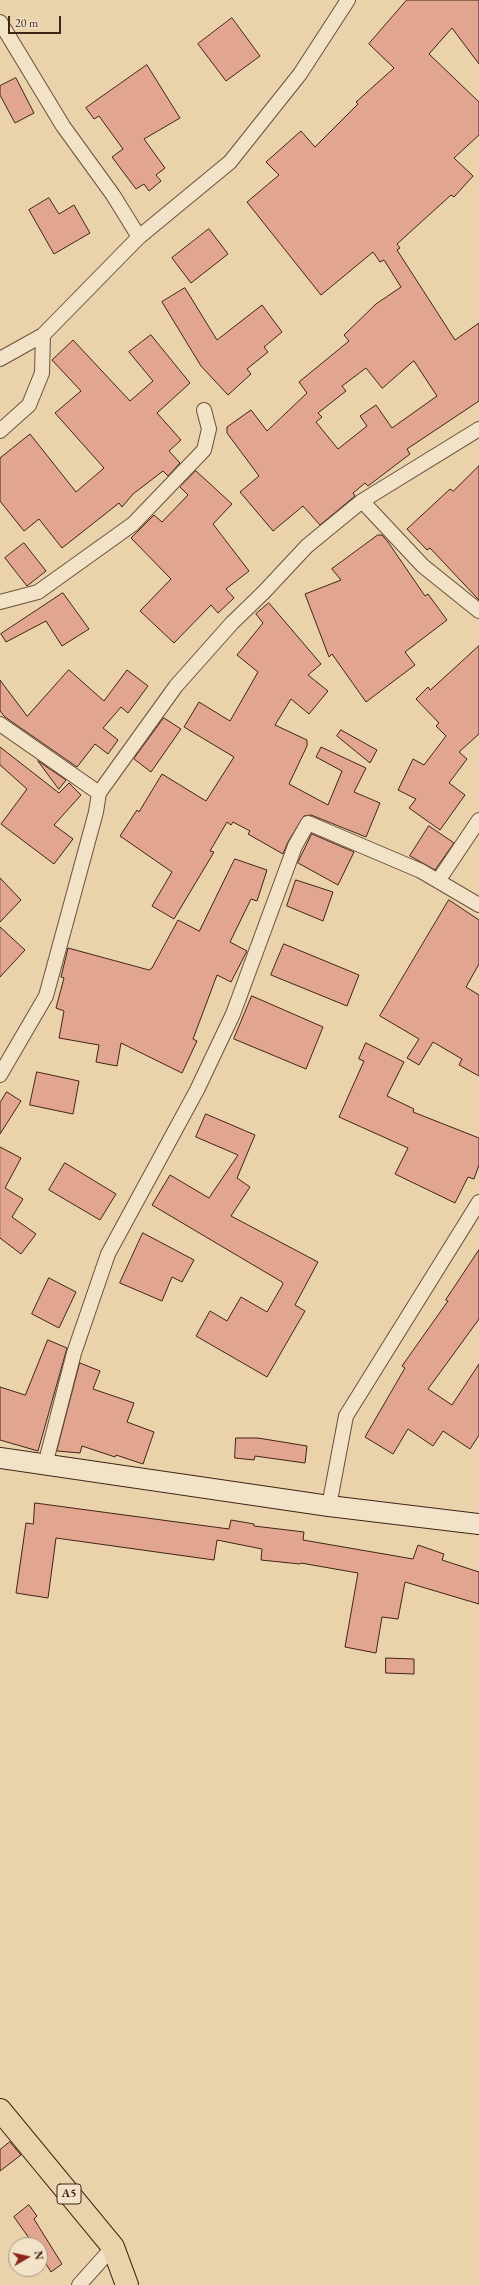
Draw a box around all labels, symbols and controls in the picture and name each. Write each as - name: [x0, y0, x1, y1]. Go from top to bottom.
- scale bar: [10, 8, 63, 34]
- text: 20 m: [15, 15, 38, 31]
- road number: A5: [57, 2184, 81, 2204]
- north arrow: [8, 2237, 48, 2277]
- text: N: [31, 2250, 46, 2261]

